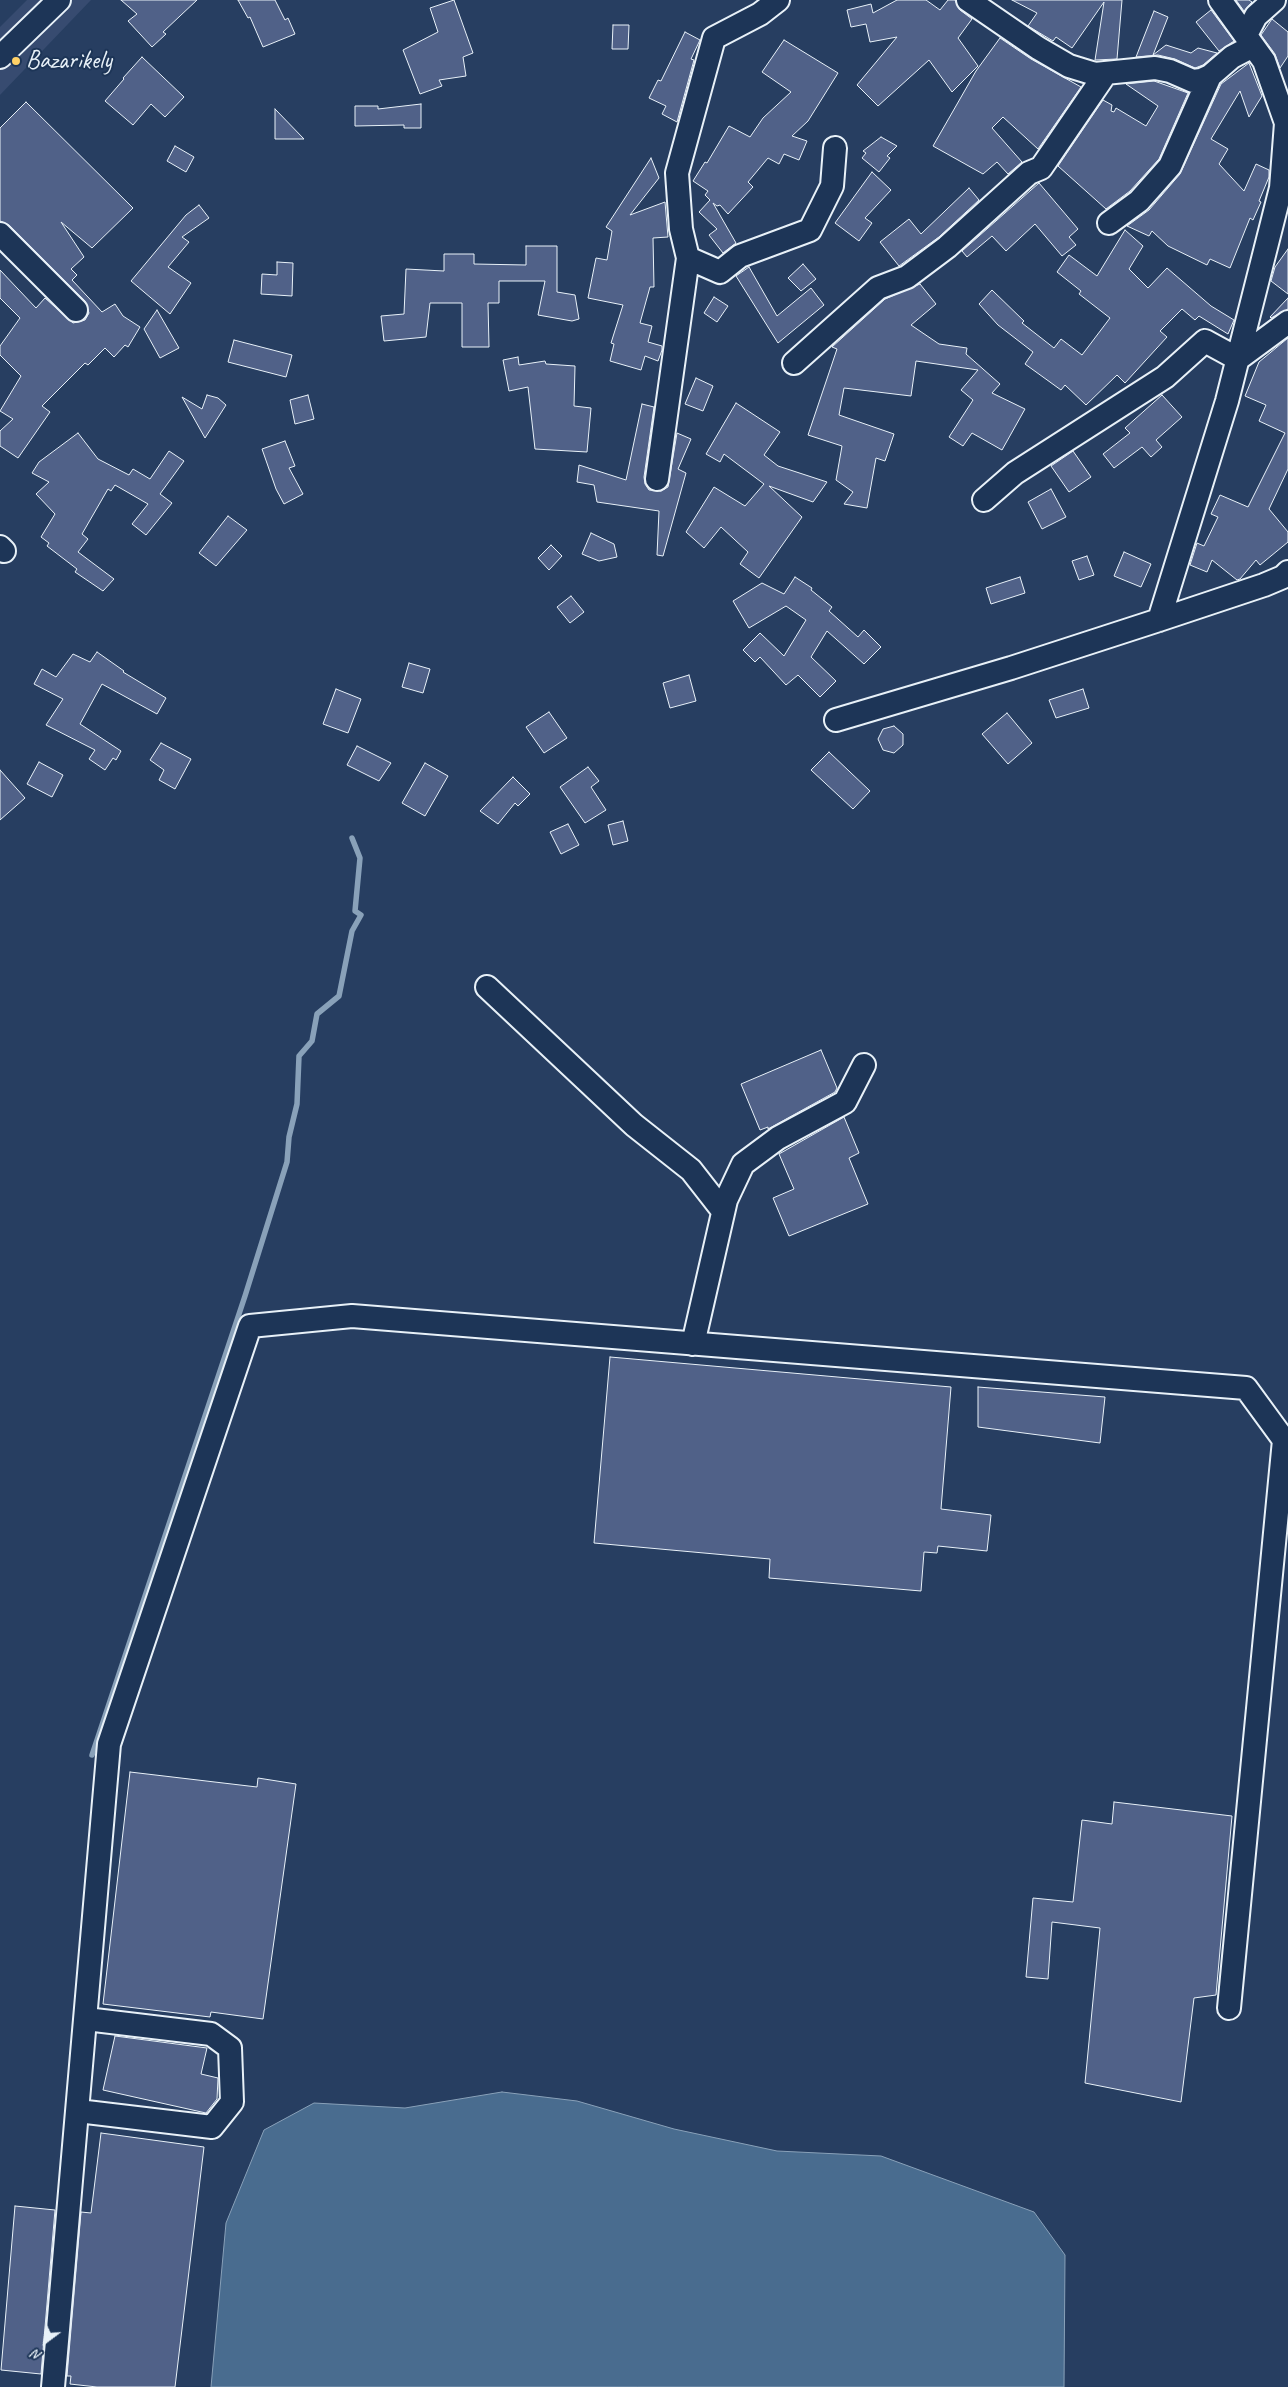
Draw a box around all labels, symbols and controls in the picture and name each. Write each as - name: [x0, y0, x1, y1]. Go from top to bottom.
- place label: Bazarikely: [26, 46, 112, 76]
- marker: Bazarikely: [10, 55, 22, 67]
- north arrow: [20, 2317, 70, 2367]
- text: N: [29, 2346, 45, 2365]

